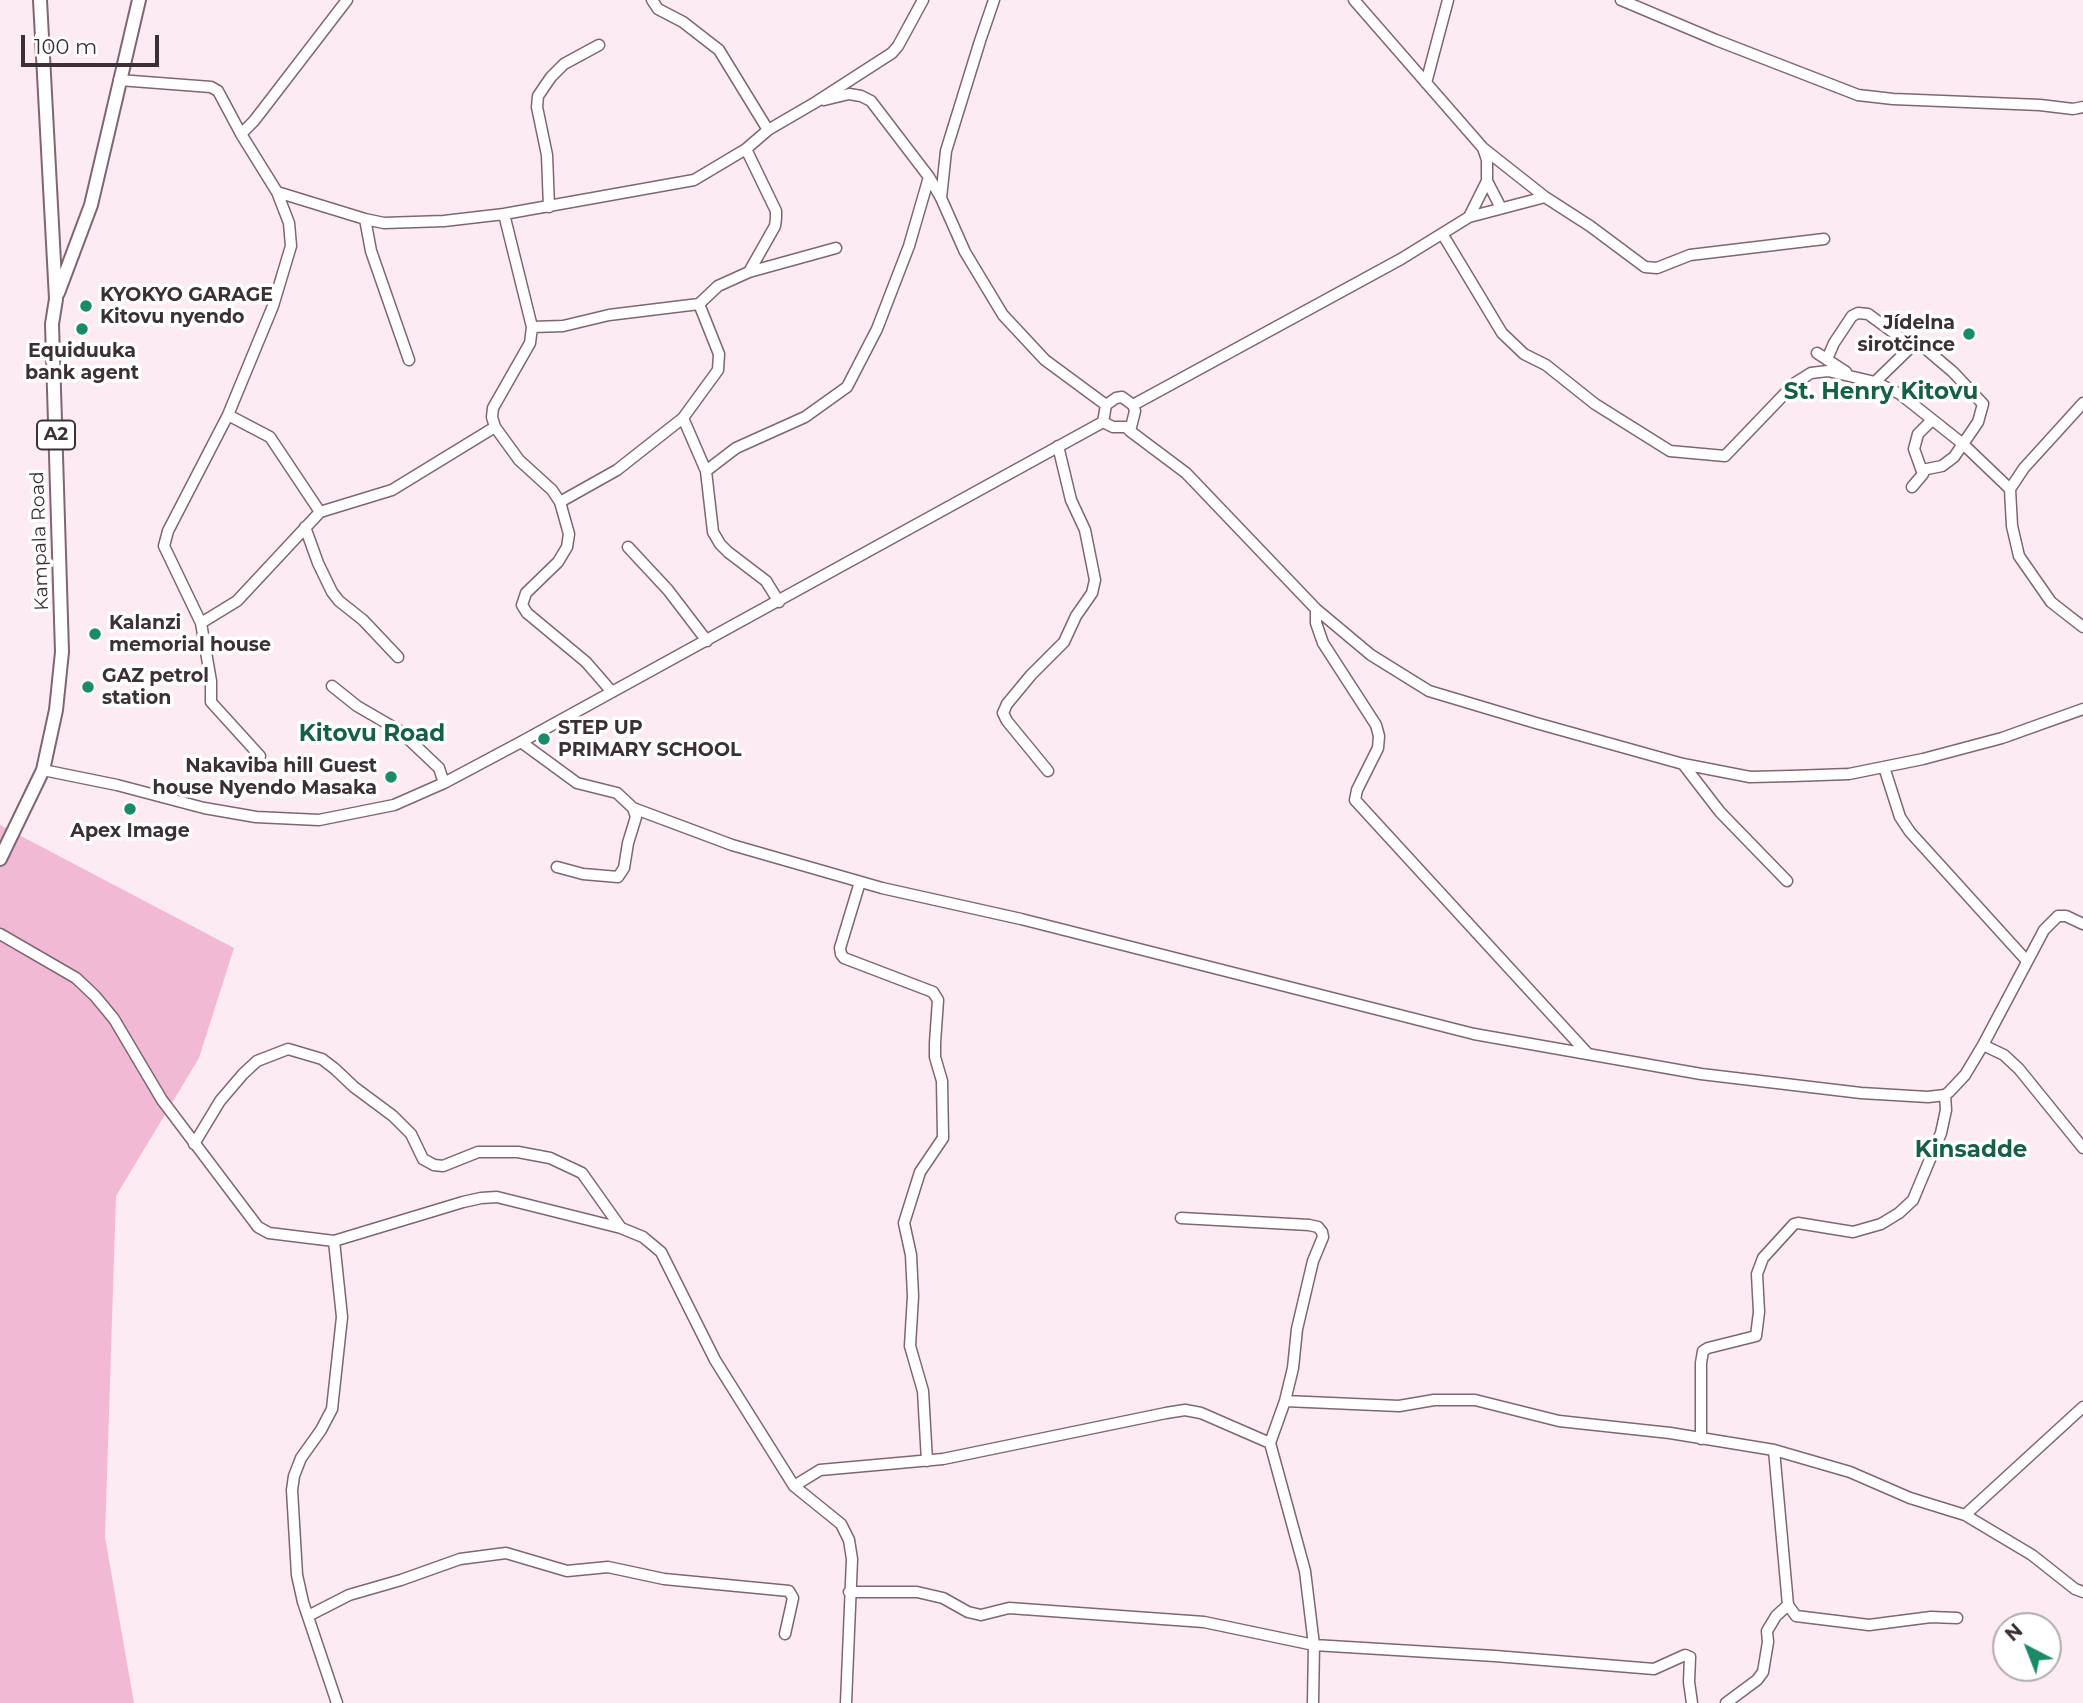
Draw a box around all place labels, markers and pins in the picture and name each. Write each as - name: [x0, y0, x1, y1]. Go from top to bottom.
- place label: KYOKYO GARAGE Kitovu nyendo: [100, 284, 273, 328]
- marker: KYOKYO GARAGE Kitovu nyendo: [78, 298, 94, 314]
- place label: Jídelna sirotčince: [1858, 312, 1955, 356]
- marker: Equiduuka bank agent: [74, 321, 90, 337]
- marker: Jídelna sirotčince: [1961, 326, 1977, 342]
- place label: Equiduuka bank agent: [25, 340, 139, 384]
- place label: Kalanzi memorial house: [109, 612, 271, 656]
- marker: Kalanzi memorial house: [87, 626, 103, 642]
- place label: GAZ petrol station: [102, 665, 209, 709]
- marker: GAZ petrol station: [80, 679, 96, 695]
- place label: STEP UP PRIMARY SCHOOL: [558, 717, 741, 761]
- marker: STEP UP PRIMARY SCHOOL: [536, 731, 552, 747]
- place label: Nakaviba hill Guest house Nyendo Masaka: [153, 755, 377, 799]
- marker: Nakaviba hill Guest house Nyendo Masaka: [383, 769, 399, 785]
- marker: Apex Image: [122, 801, 138, 817]
- place label: Apex Image: [70, 820, 190, 842]

